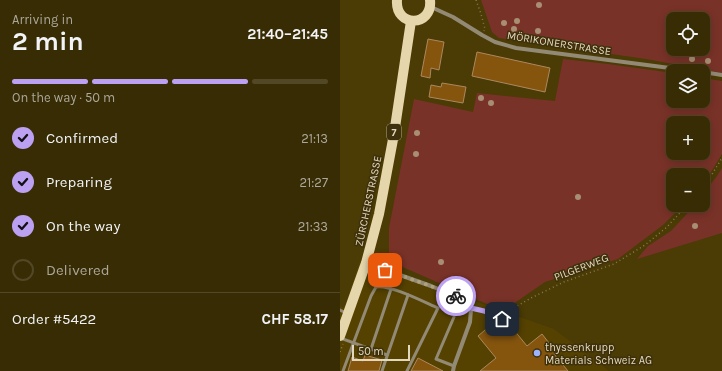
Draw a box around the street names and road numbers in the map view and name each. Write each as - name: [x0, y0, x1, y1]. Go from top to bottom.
- street label: MÖRIKONERSTRASSE: [506, 28, 612, 58]
- road number: 7: [387, 124, 401, 140]
- street label: ZÜRCHERSTRASSE: [352, 154, 384, 248]
- street label: PILGERWEG: [552, 251, 610, 284]

